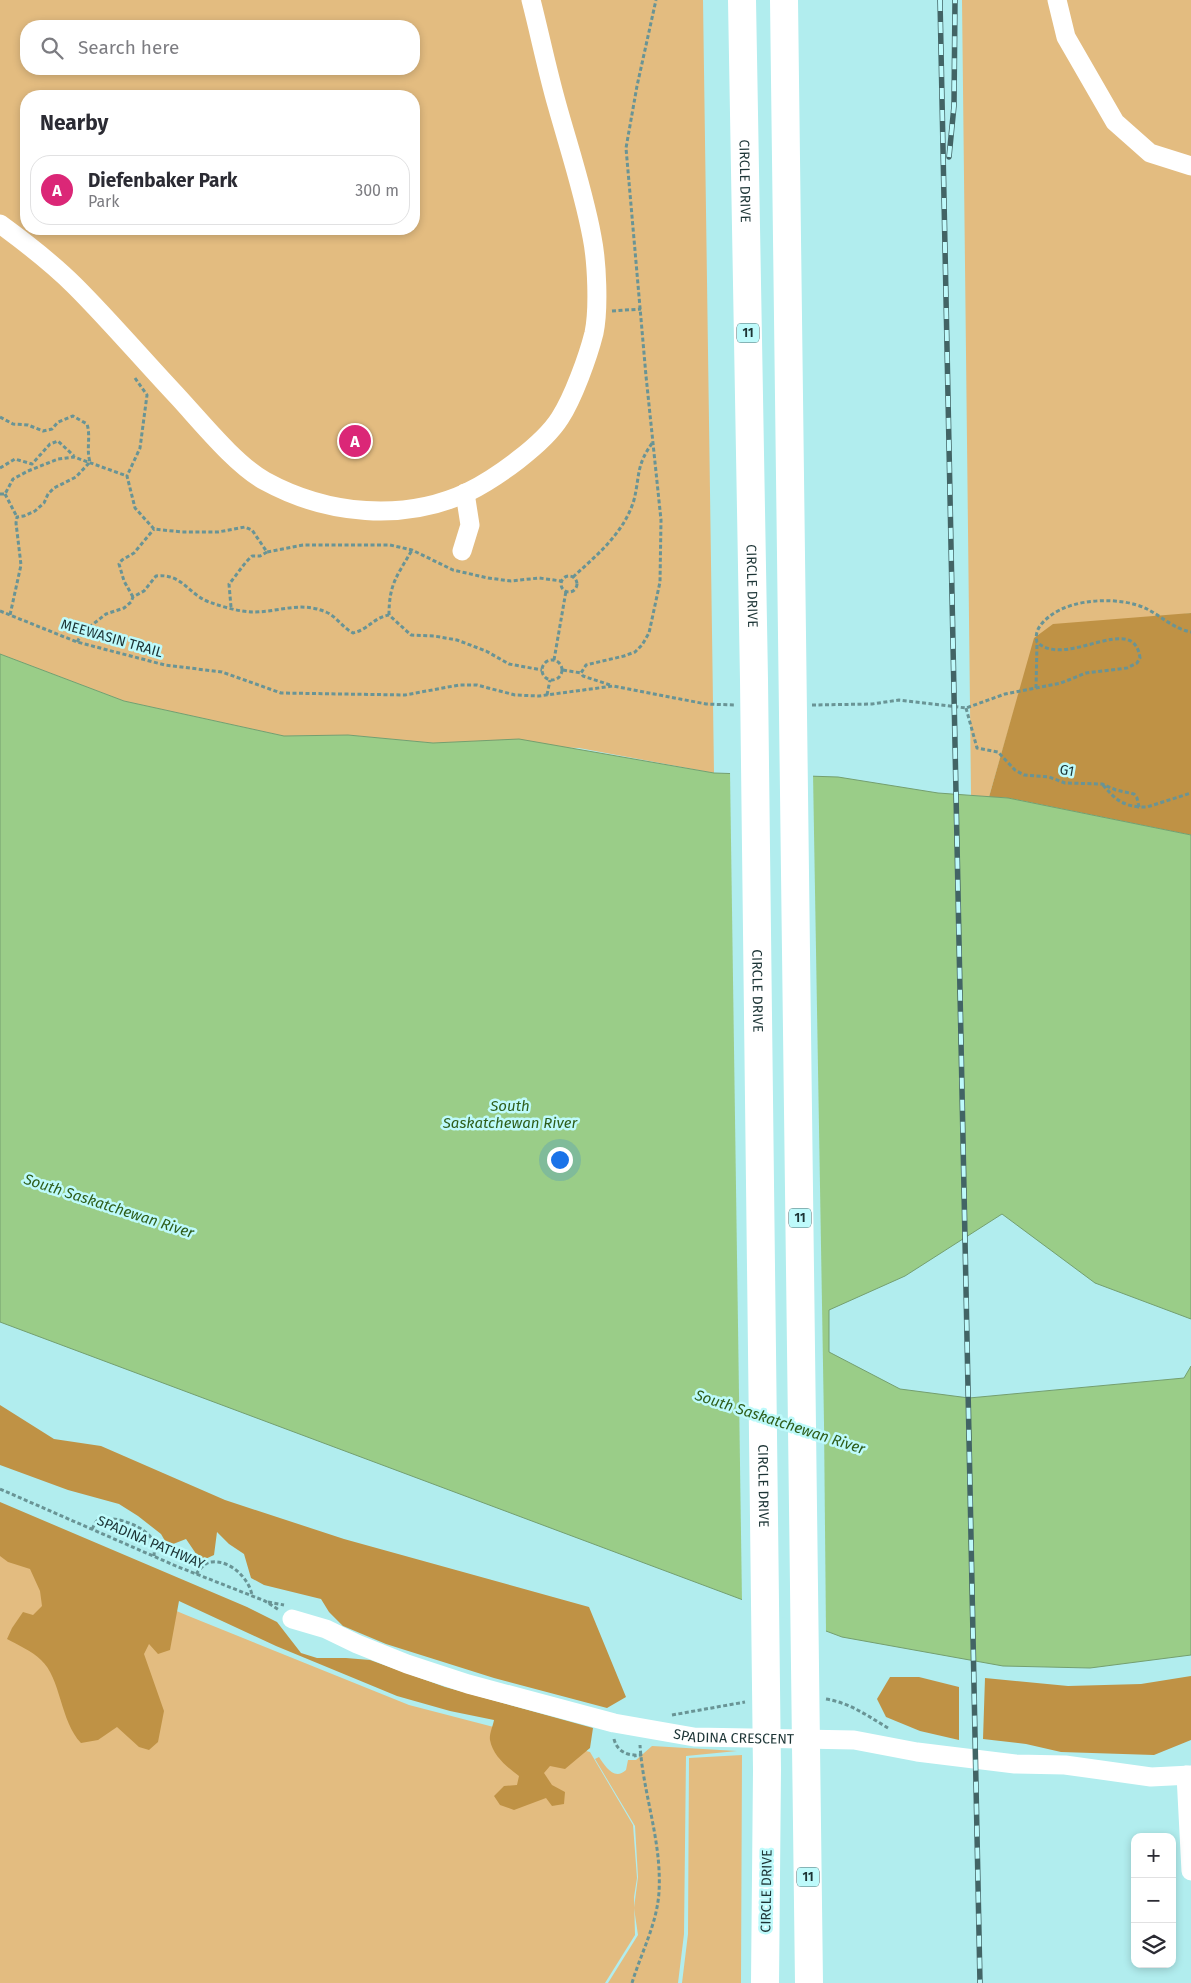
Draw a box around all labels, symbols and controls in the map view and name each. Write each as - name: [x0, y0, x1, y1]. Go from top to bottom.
- search box: [20, 20, 420, 75]
- icon: search: [38, 34, 66, 62]
- text: Search here: [78, 36, 179, 59]
- text: Nearby: [40, 110, 108, 136]
- street label: CIRCLE DRIVE: [735, 139, 754, 223]
- text: Diefenbaker Park: [88, 169, 238, 192]
- text: A: [52, 181, 62, 200]
- text: 300 m: [355, 181, 399, 200]
- text: Park: [88, 192, 120, 211]
- road number: 11: [737, 323, 759, 342]
- pin: A: [339, 422, 371, 460]
- street label: CIRCLE DRIVE: [743, 544, 761, 628]
- street label: MEEWASIN TRAIL: [59, 616, 165, 661]
- street label: G1: [1058, 761, 1076, 780]
- street label: CIRCLE DRIVE: [748, 949, 766, 1033]
- water label: South Saskatchewan River: [442, 1097, 579, 1132]
- your location: [547, 1147, 573, 1173]
- water label: South Saskatchewan River: [21, 1170, 198, 1242]
- road number: 11: [789, 1208, 811, 1228]
- water label: South Saskatchewan River: [692, 1386, 869, 1458]
- street label: CIRCLE DRIVE: [754, 1444, 772, 1528]
- street label: SPADINA PATHWAY: [94, 1512, 207, 1573]
- street label: SPADINA CRESCENT: [672, 1726, 795, 1748]
- map controls: [1131, 1833, 1176, 1968]
- button: +: [1131, 1833, 1176, 1878]
- street label: CIRCLE DRIVE: [757, 1849, 776, 1933]
- road number: 11: [797, 1868, 819, 1886]
- button: −: [1131, 1878, 1176, 1923]
- button: layers: [1131, 1923, 1176, 1968]

